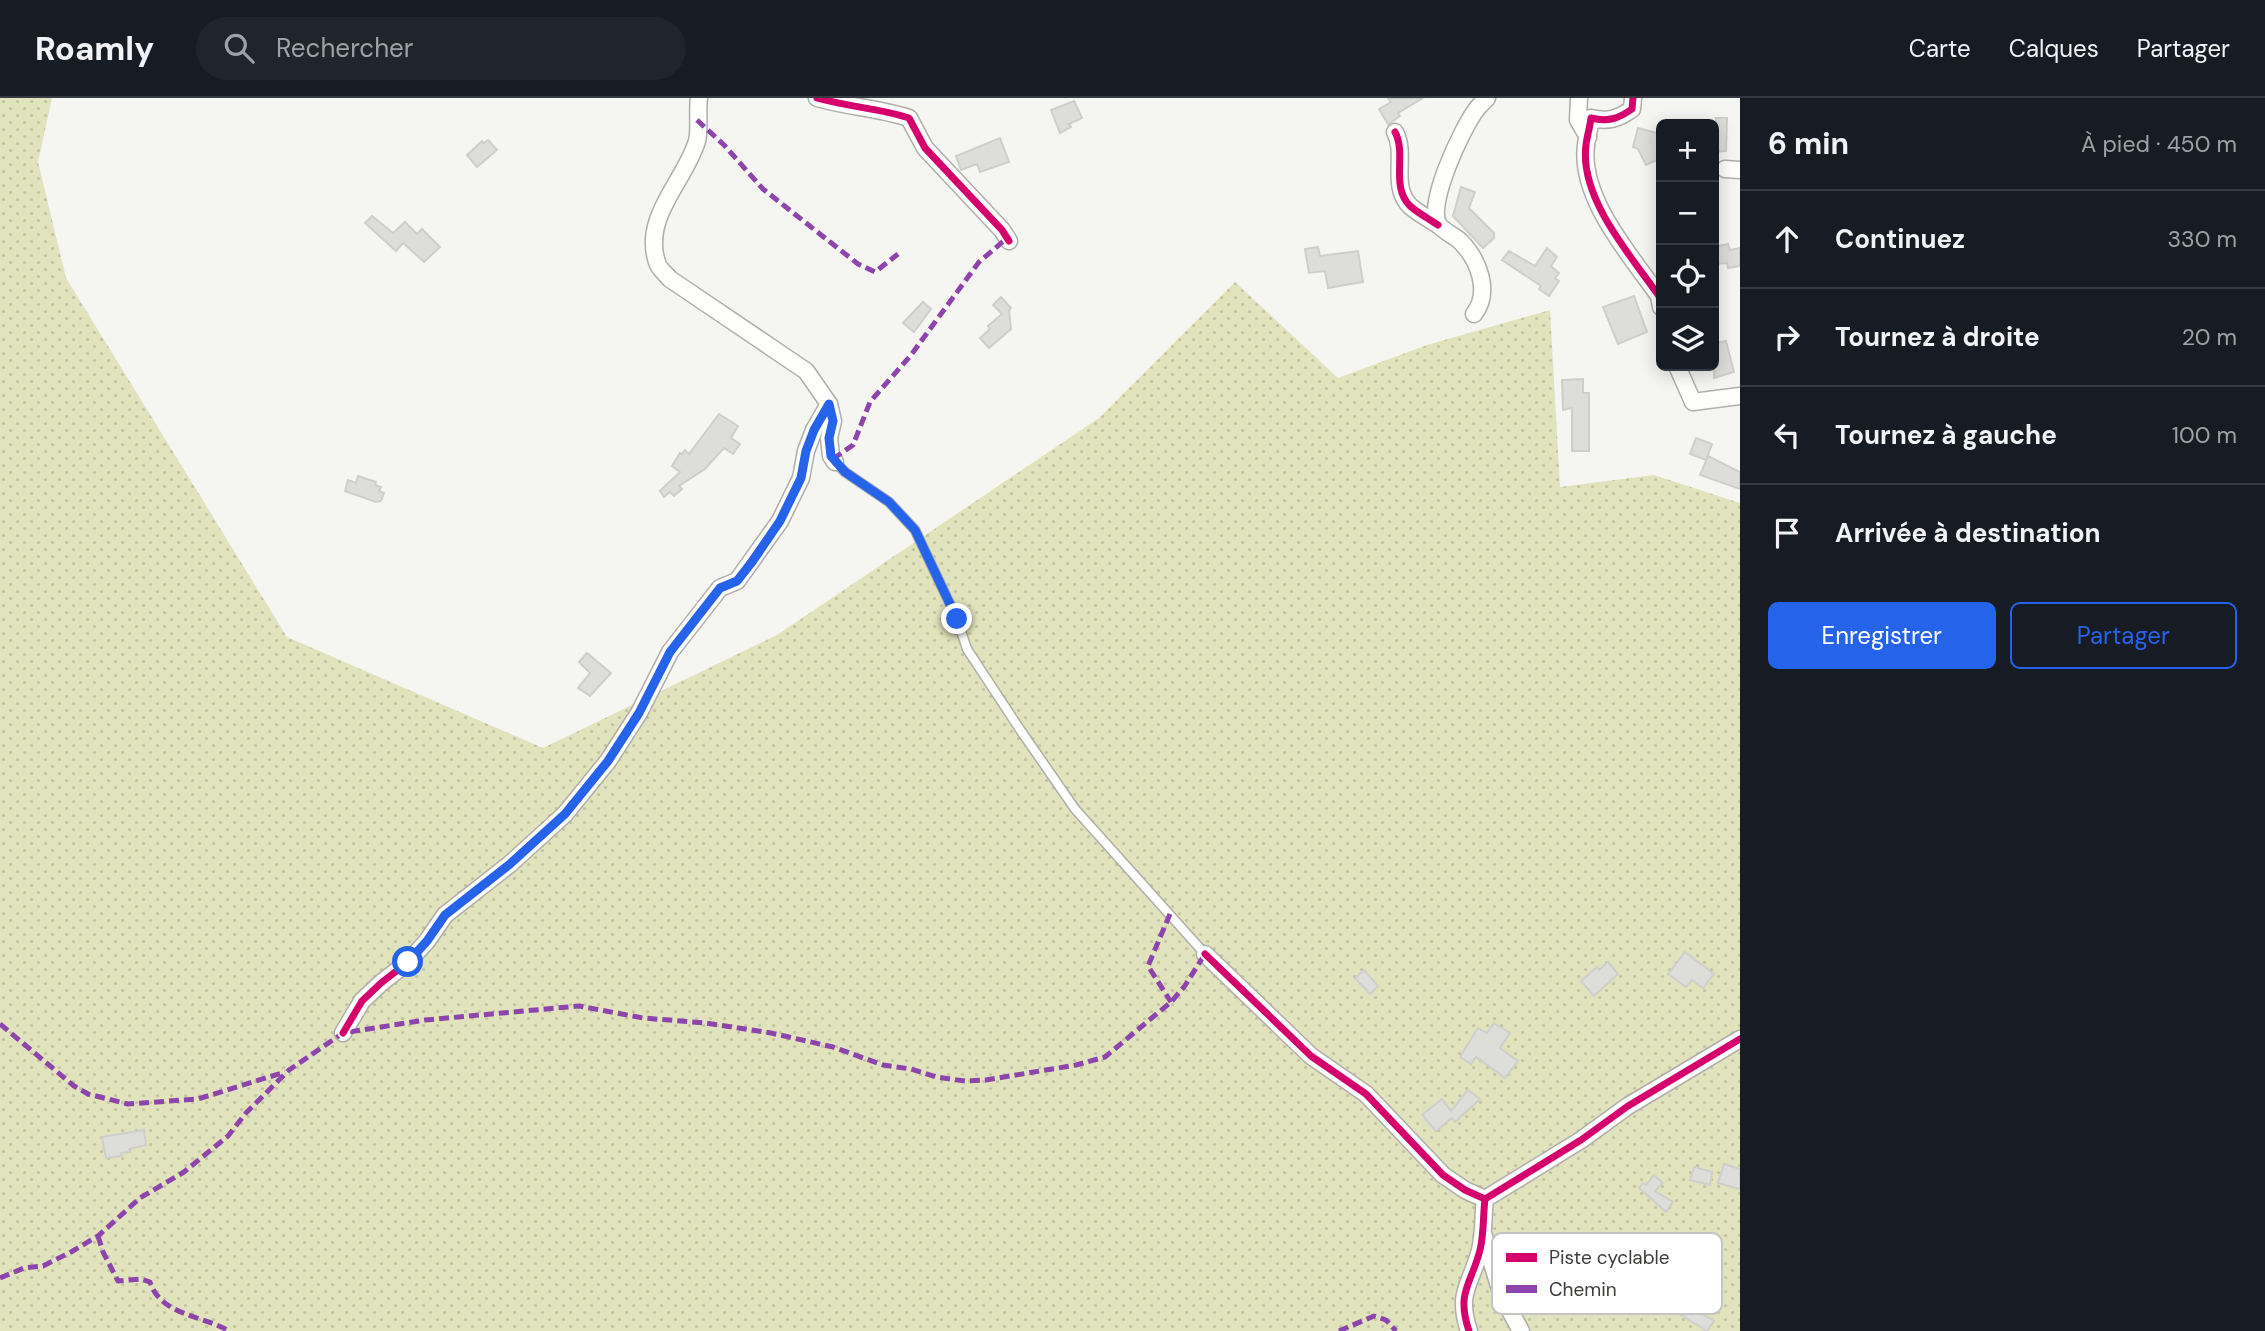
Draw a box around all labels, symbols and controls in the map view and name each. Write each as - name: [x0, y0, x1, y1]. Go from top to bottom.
- search box: [196, 17, 686, 80]
- text: Roamly: [35, 27, 154, 70]
- icon: search: [220, 29, 258, 67]
- text: Rechercher: [276, 31, 413, 65]
- text: Carte: [1909, 33, 1971, 64]
- text: Calques: [2009, 33, 2099, 64]
- text: Partager: [2137, 33, 2230, 64]
- map controls: [1656, 119, 1719, 371]
- button: +: [1656, 119, 1719, 182]
- text: 6 min: [1768, 124, 1849, 163]
- text: À pied · 450 m: [2081, 129, 2237, 159]
- button: −: [1656, 182, 1719, 245]
- icon: ahead: [1768, 220, 1806, 258]
- text: Continuez: [1835, 222, 1965, 256]
- text: 330 m: [2167, 224, 2237, 254]
- button: locate: [1656, 245, 1719, 308]
- button: layers: [1656, 308, 1719, 371]
- icon: right: [1768, 318, 1806, 356]
- text: Tournez à droite: [1835, 320, 2040, 354]
- text: 20 m: [2182, 322, 2237, 352]
- icon: left: [1768, 416, 1806, 454]
- text: Tournez à gauche: [1835, 418, 2057, 452]
- text: 100 m: [2172, 420, 2237, 450]
- icon: arrive: [1768, 514, 1806, 552]
- text: Arrivée à destination: [1835, 516, 2101, 550]
- button: Enregistrer: [1768, 602, 1996, 669]
- button: Partager: [2010, 602, 2237, 669]
- route end: [941, 603, 972, 634]
- route start: [392, 946, 423, 977]
- legend: [1492, 1233, 1722, 1314]
- text: Piste cyclable: [1549, 1245, 1670, 1270]
- text: Chemin: [1549, 1277, 1617, 1302]

